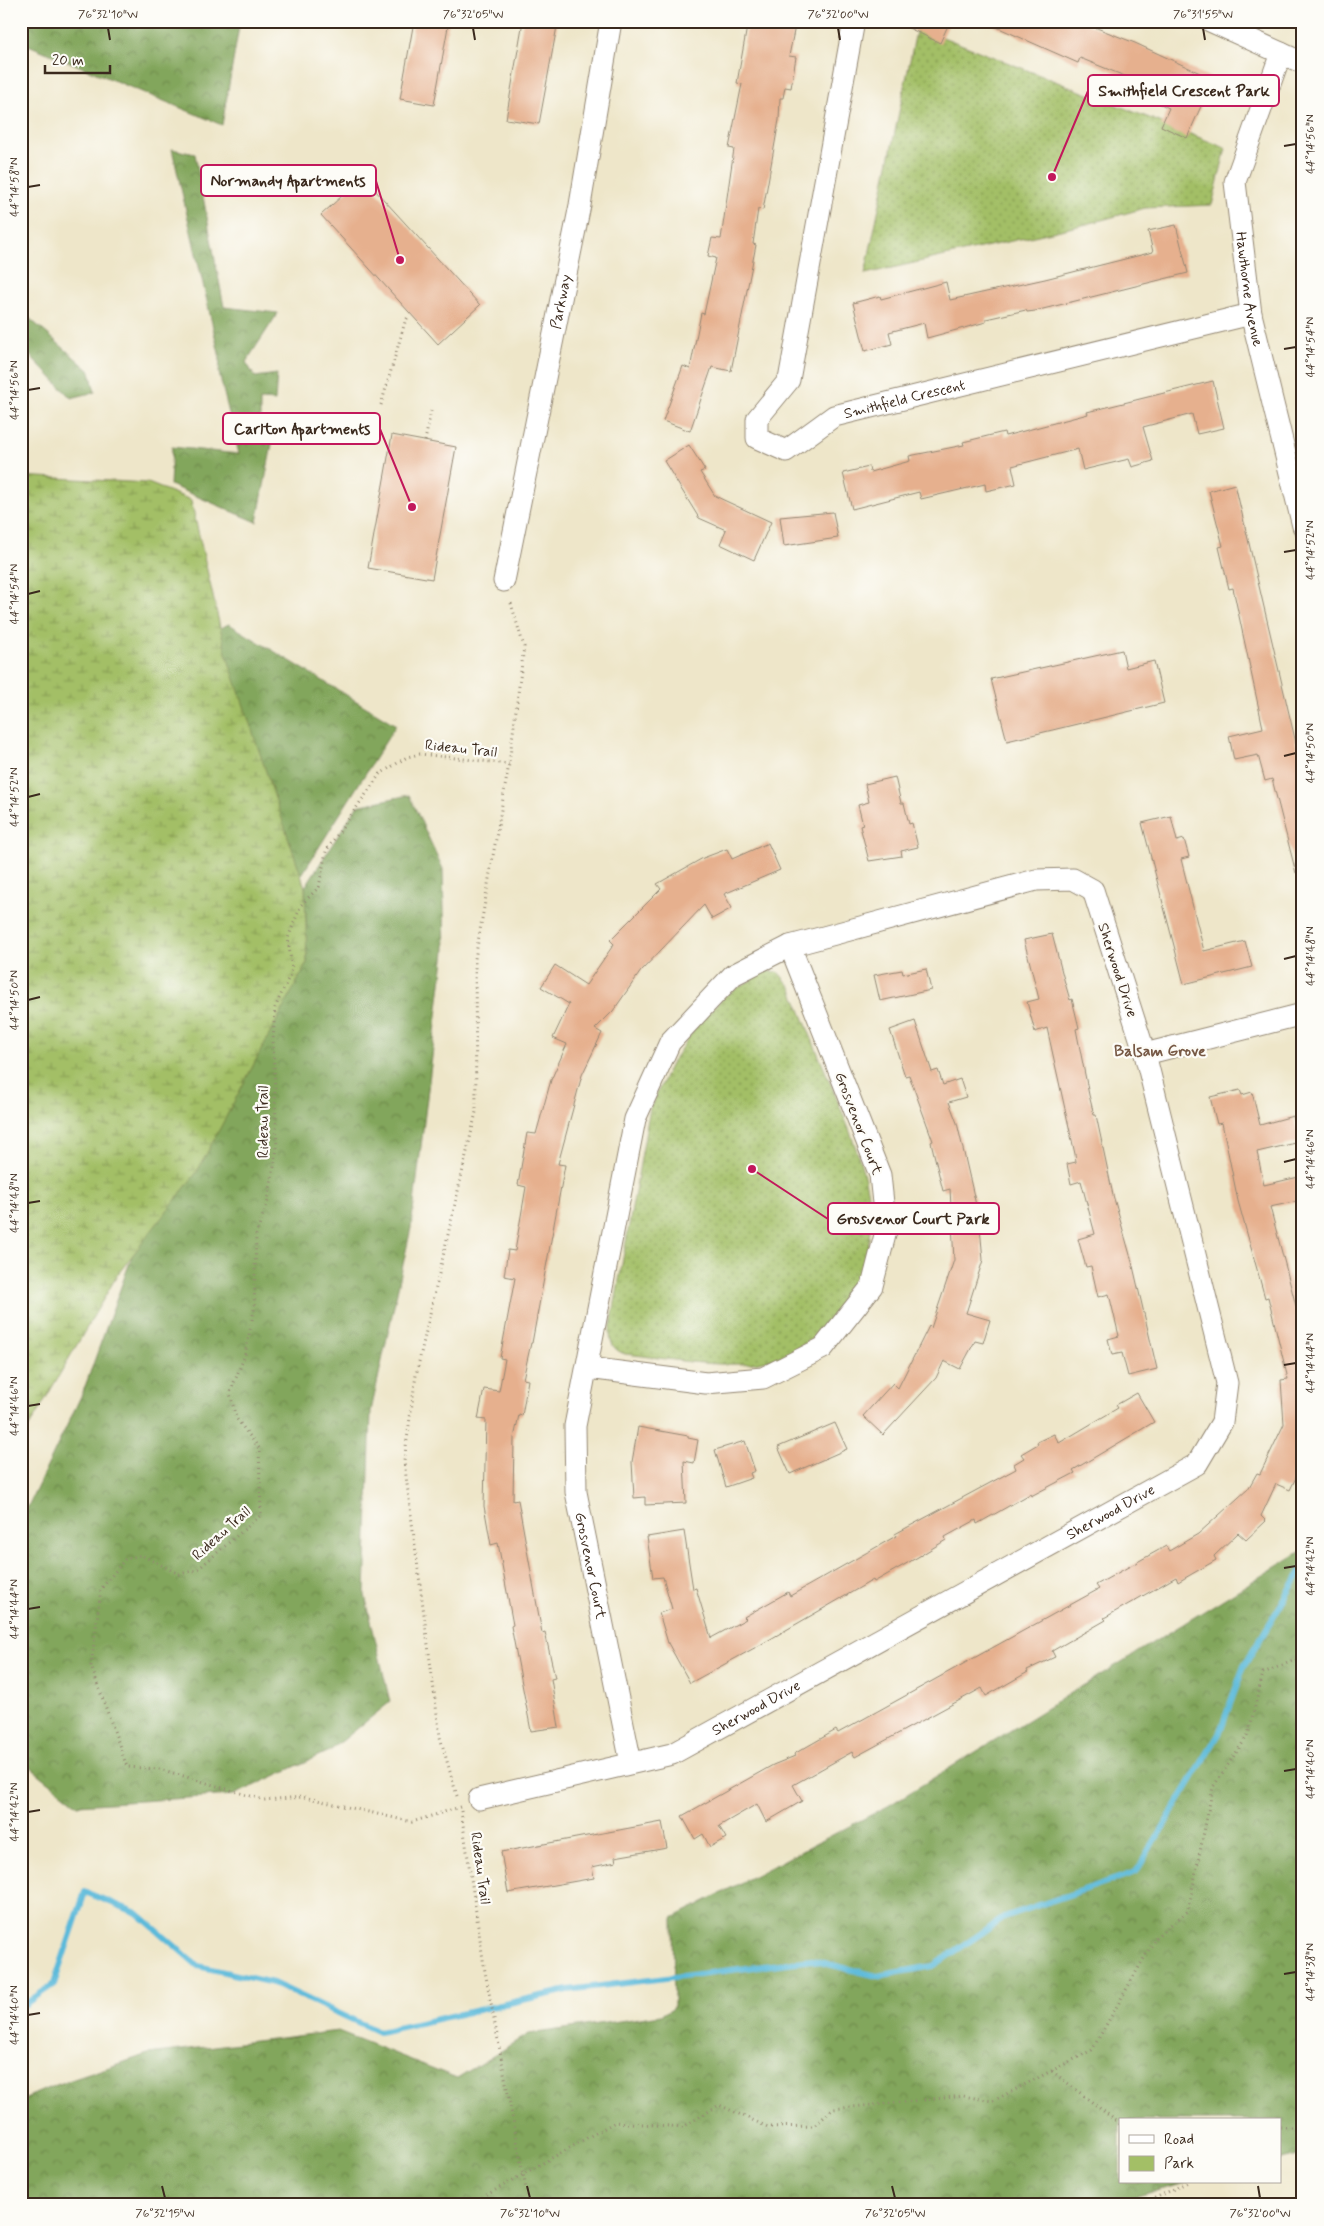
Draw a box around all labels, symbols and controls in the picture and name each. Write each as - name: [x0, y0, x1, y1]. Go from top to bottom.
- text: 76°32'10"W: [78, 7, 138, 23]
- text: 76°32'05"W: [443, 7, 503, 23]
- text: 76°32'00"W: [807, 7, 869, 23]
- text: 76°31'55"W: [1173, 7, 1233, 23]
- scale bar: [45, 42, 110, 74]
- text: 20 m: [52, 51, 84, 71]
- callout: Smithfield Crescent Park: [1088, 75, 1279, 106]
- text: Smithfield Crescent Park: [1098, 81, 1271, 102]
- text: 44°14'56"N: [1303, 114, 1319, 174]
- text: 44°14'58"N: [7, 157, 23, 217]
- callout: Normandy Apartments: [201, 165, 376, 196]
- text: Normandy Apartments: [210, 171, 366, 193]
- street label: Hawthorne Avenue: [1230, 231, 1268, 349]
- street label: Parkway: [546, 272, 577, 331]
- text: 44°14'54"N: [1303, 317, 1319, 377]
- text: 44°14'56"N: [7, 360, 23, 420]
- street label: Smithfield Crescent: [842, 375, 968, 424]
- callout: Carlton Apartments: [223, 413, 380, 444]
- text: Carlton Apartments: [234, 419, 371, 441]
- text: 44°14'52"N: [1303, 520, 1319, 580]
- text: 44°14'54"N: [7, 564, 23, 624]
- text: 44°14'50"N: [1303, 723, 1319, 783]
- street label: Rideau Trail: [424, 735, 498, 763]
- text: 44°14'52"N: [7, 767, 23, 827]
- street label: Sherwood Drive: [1092, 920, 1142, 1020]
- text: 44°14'48"N: [1303, 926, 1319, 986]
- text: 44°14'50"N: [7, 970, 23, 1030]
- district label: Balsam Grove: [1114, 1041, 1206, 1062]
- street label: Grosvenor Court: [829, 1069, 887, 1178]
- street label: Rideau Trail: [254, 1086, 274, 1158]
- text: 44°14'46"N: [1303, 1129, 1319, 1189]
- text: 44°14'48"N: [7, 1173, 23, 1233]
- callout: Grosvenor Court Park: [828, 1203, 999, 1234]
- text: Grosvenor Court Park: [836, 1209, 990, 1230]
- text: 44°14'44"N: [1303, 1333, 1319, 1393]
- text: 44°14'46"N: [7, 1376, 23, 1436]
- street label: Sherwood Drive: [1063, 1480, 1159, 1545]
- street label: Rideau Trail: [188, 1502, 255, 1565]
- street label: Grosvenor Court: [569, 1510, 611, 1621]
- text: 44°14'42"N: [1303, 1536, 1319, 1596]
- text: 44°14'44"N: [7, 1579, 23, 1639]
- street label: Sherwood Drive: [708, 1676, 804, 1741]
- text: 44°14'40"N: [1303, 1739, 1319, 1799]
- text: 44°14'42"N: [7, 1782, 23, 1842]
- street label: Rideau Trail: [465, 1831, 495, 1905]
- text: 44°14'38"N: [1303, 1943, 1319, 2001]
- text: 44°14'40"N: [7, 1985, 23, 2045]
- legend: [1119, 2118, 1282, 2184]
- text: Road: [1164, 2130, 1194, 2150]
- text: Park: [1164, 2154, 1194, 2174]
- text: 76°32'15"W: [135, 2206, 195, 2222]
- text: 76°32'10"W: [500, 2206, 560, 2222]
- text: 76°32'05"W: [865, 2206, 925, 2222]
- text: 76°32'00"W: [1229, 2206, 1291, 2222]

